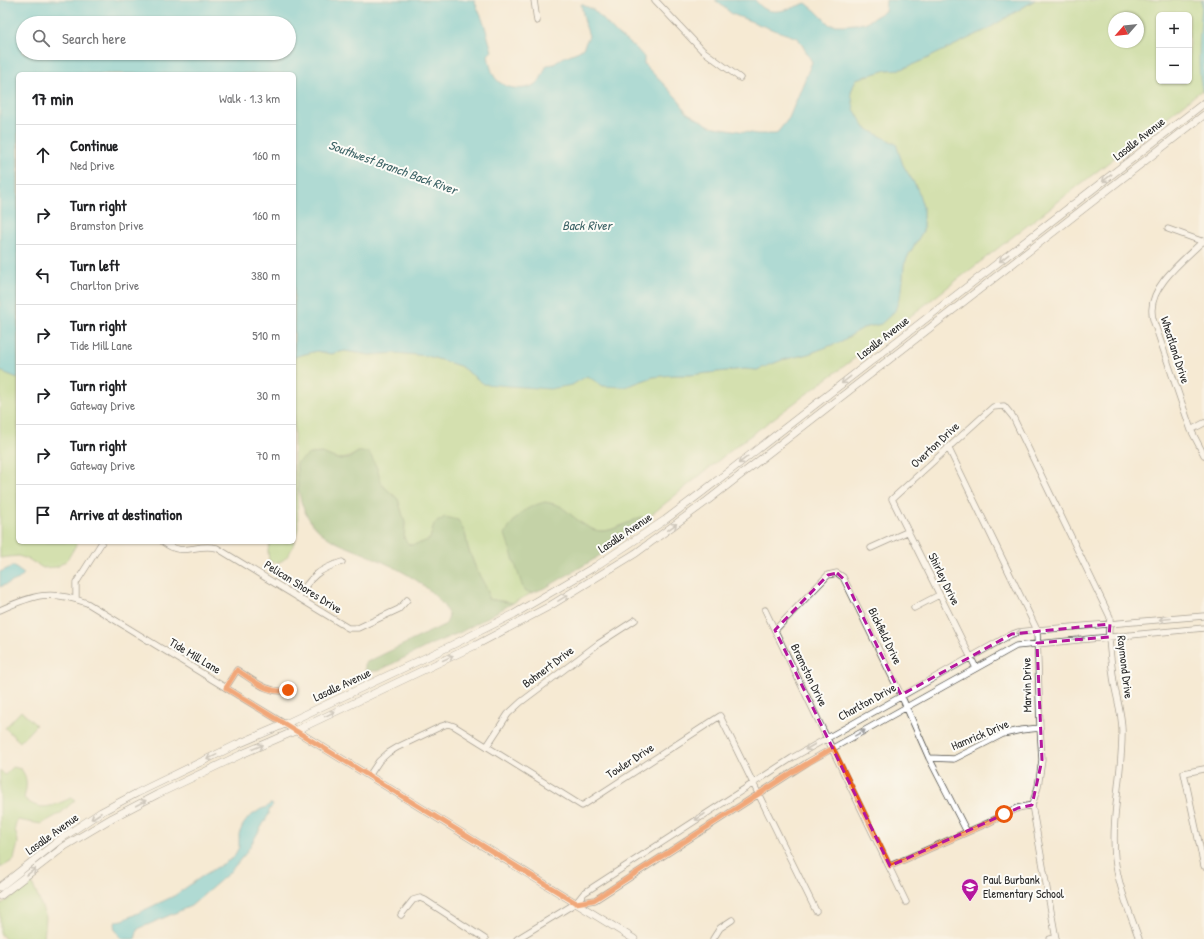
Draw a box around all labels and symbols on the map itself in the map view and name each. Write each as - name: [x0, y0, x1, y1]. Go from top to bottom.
- north arrow: [1108, 12, 1144, 48]
- street label: Lasalle Avenue: [1109, 113, 1168, 164]
- water label: Southwest Branch Back River: [326, 135, 462, 199]
- one-way arrow: [1101, 174, 1112, 182]
- water label: Back River: [562, 216, 614, 234]
- one-way arrow: [999, 253, 1010, 262]
- street label: Lasalle Avenue: [853, 312, 912, 363]
- street label: Wheatland Drive: [1157, 314, 1194, 386]
- one-way arrow: [841, 376, 852, 385]
- street label: Overton Drive: [907, 418, 963, 472]
- one-way arrow: [738, 456, 749, 464]
- street label: Lasalle Avenue: [594, 508, 655, 557]
- one-way arrow: [666, 523, 677, 531]
- street label: Shirley Drive: [924, 550, 965, 608]
- street label: Pelican Shores Drive: [261, 556, 346, 617]
- one-way arrow: [557, 593, 569, 601]
- street label: Bickfield Drive: [864, 605, 907, 667]
- one-way arrow: [1159, 615, 1172, 623]
- one-way arrow: [1016, 628, 1029, 636]
- street label: Tide Mill Lane: [166, 633, 225, 678]
- street label: Raymond Drive: [1113, 634, 1138, 700]
- one-way arrow: [1072, 636, 1085, 643]
- street label: Bramston Drive: [787, 641, 832, 709]
- street label: Bohnert Drive: [519, 642, 577, 692]
- one-way arrow: [442, 654, 454, 661]
- street label: Marvin Drive: [1018, 657, 1035, 713]
- street label: Lasalle Avenue: [310, 664, 374, 705]
- street label: Charlton Drive: [835, 679, 899, 724]
- route end: [279, 681, 297, 699]
- one-way arrow: [324, 710, 336, 717]
- street label: Hamrick Drive: [949, 715, 1011, 754]
- one-way arrow: [854, 728, 866, 736]
- street label: Towler Drive: [602, 739, 657, 782]
- one-way arrow: [251, 743, 263, 750]
- one-way arrow: [804, 744, 816, 752]
- one-way arrow: [206, 754, 218, 761]
- one-way arrow: [134, 799, 146, 806]
- route start: [995, 805, 1013, 823]
- street label: Lasalle Avenue: [22, 808, 82, 859]
- one-way arrow: [90, 812, 101, 820]
- one-way arrow: [694, 814, 706, 822]
- one-way arrow: [25, 867, 36, 876]
- place label: Paul Burbank Elementary School: [983, 871, 1065, 902]
- school or university icon: Paul Burbank Elementary School: [960, 877, 980, 902]

